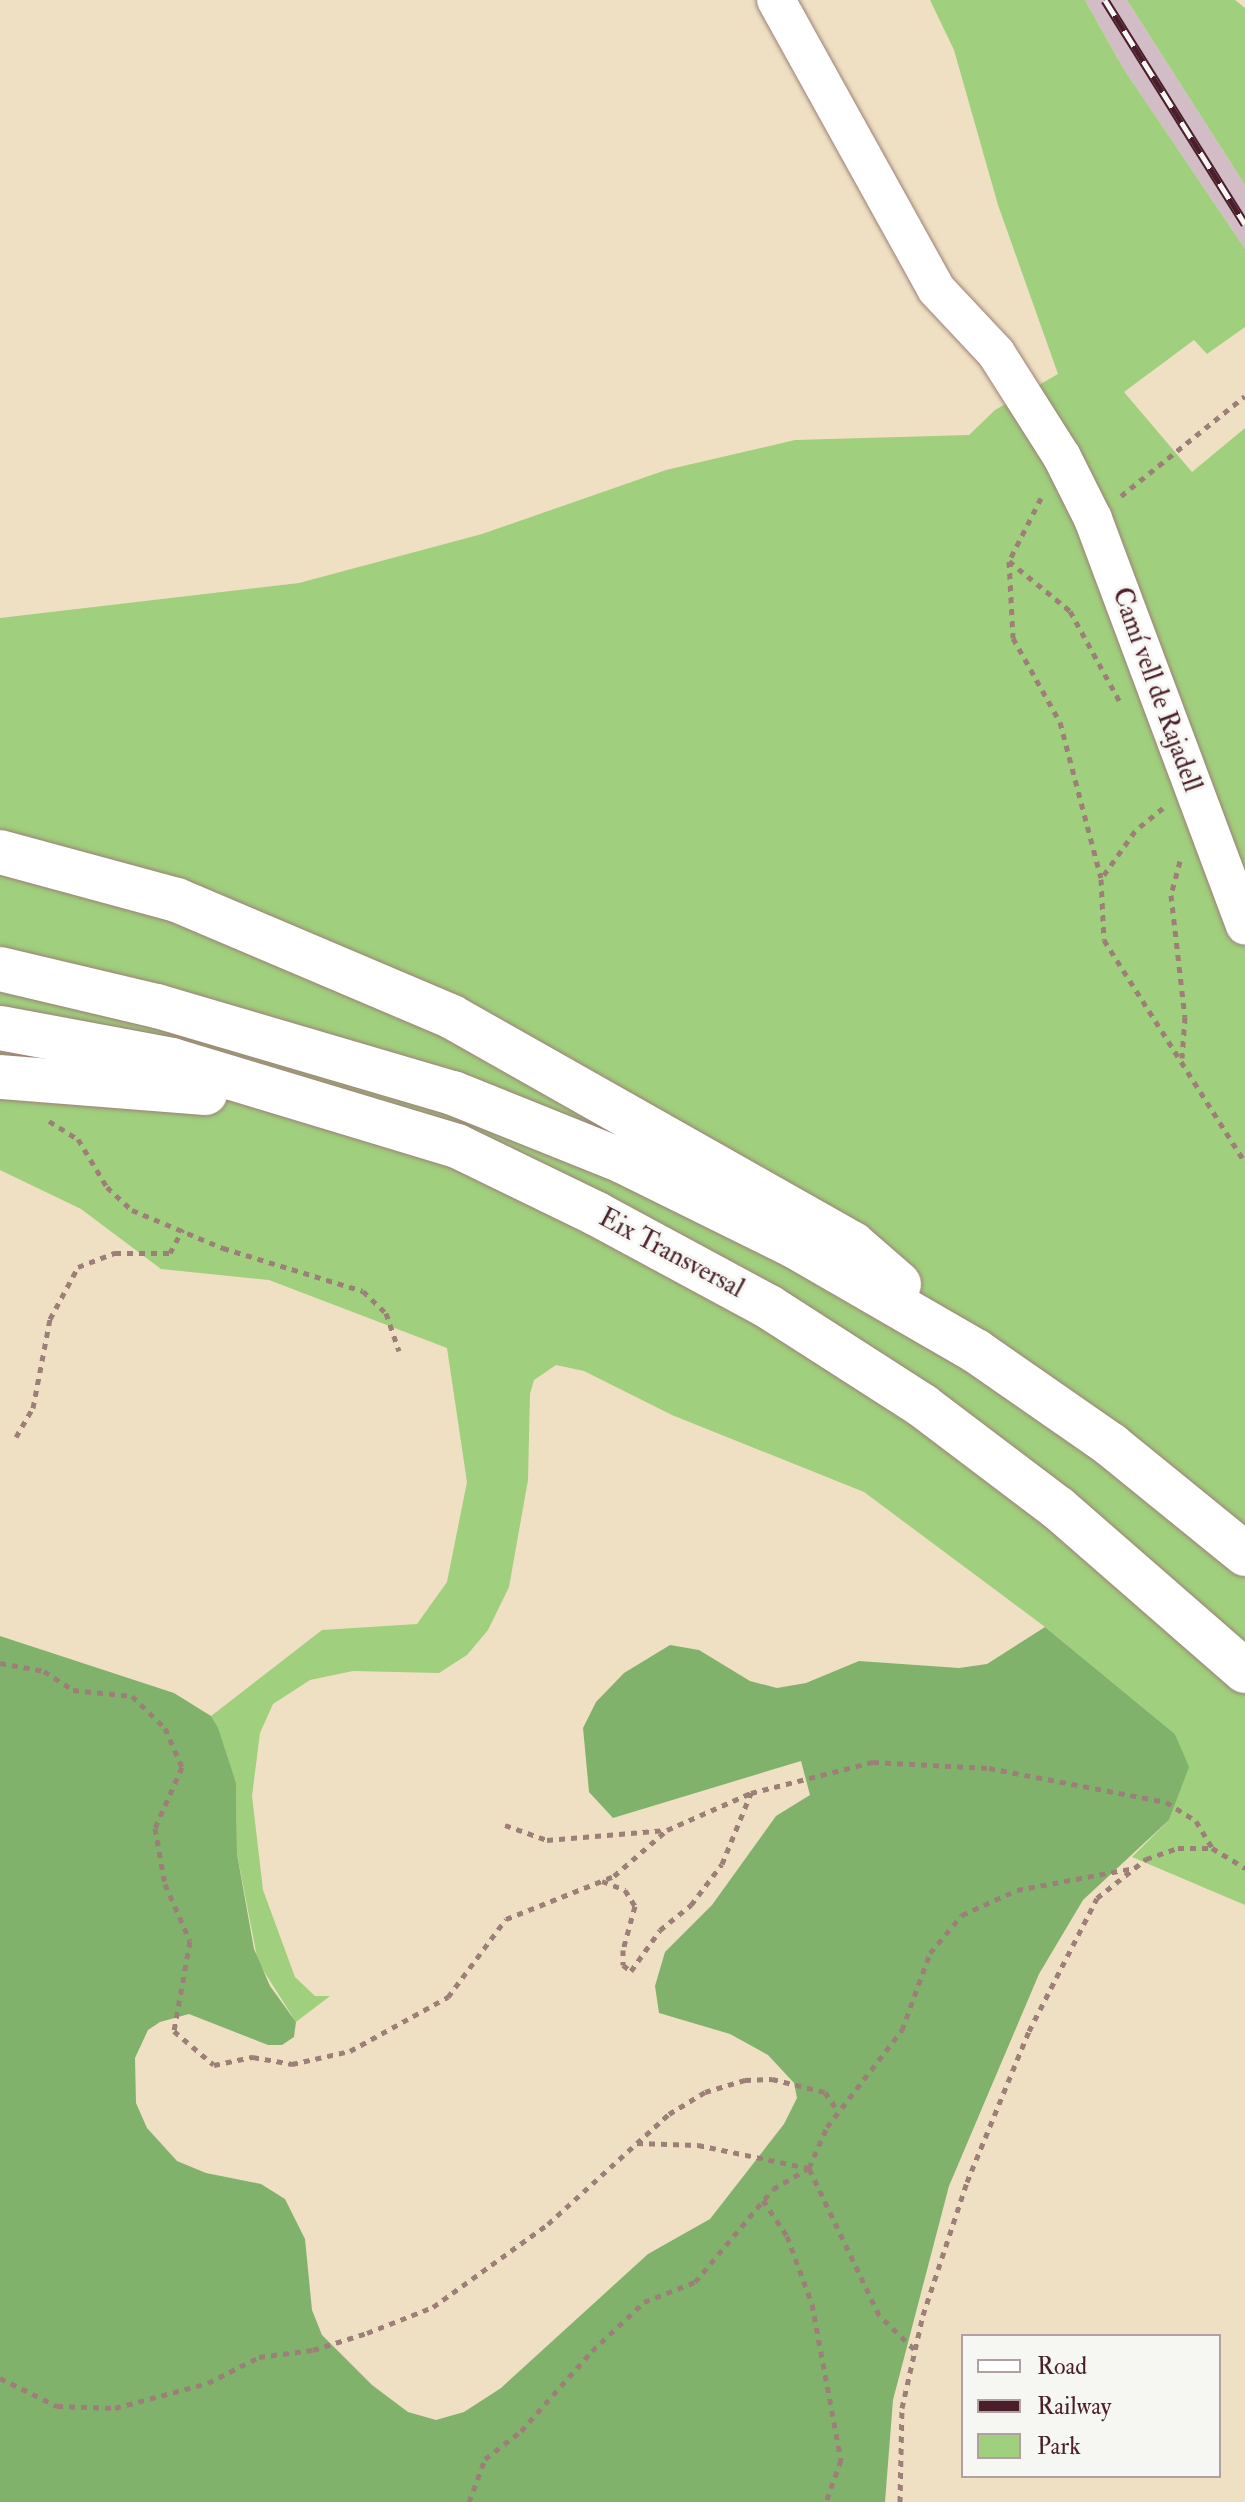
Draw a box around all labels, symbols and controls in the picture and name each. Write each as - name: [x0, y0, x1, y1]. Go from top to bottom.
- street label: Camí vell de Rajadell: [1105, 584, 1207, 796]
- street label: Eix Transversal: [593, 1203, 749, 1305]
- legend: [961, 2334, 1221, 2478]
- text: Road: [1037, 2351, 1087, 2382]
- text: Railway: [1037, 2391, 1111, 2422]
- text: Park: [1037, 2431, 1081, 2462]

